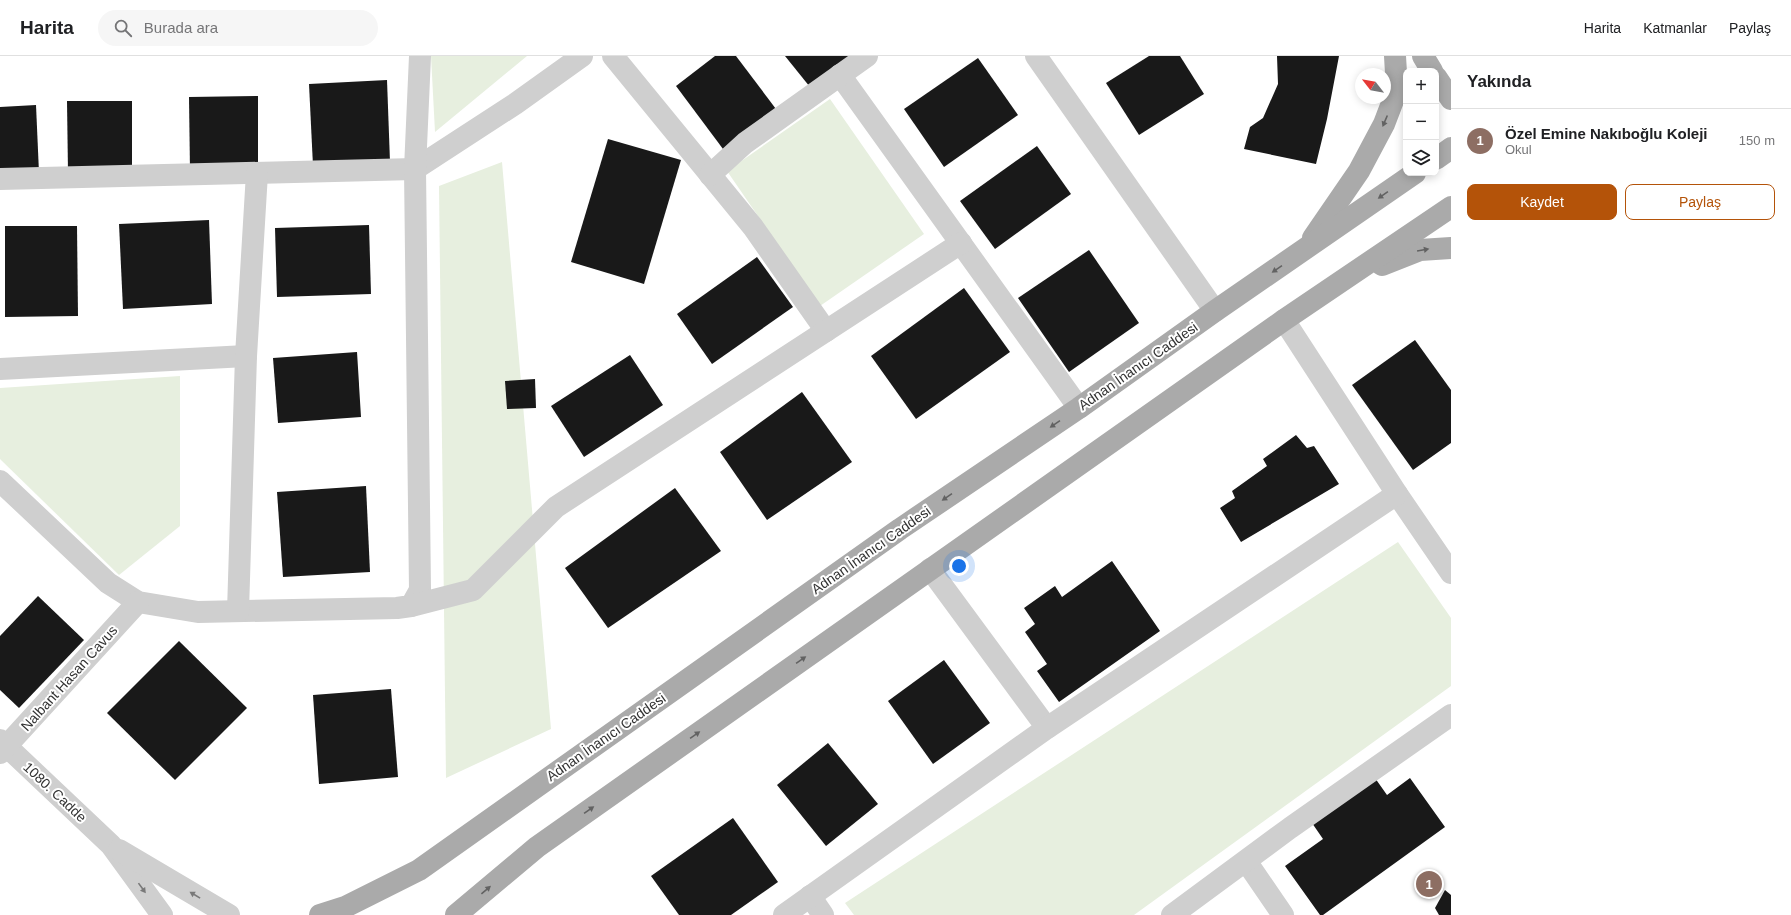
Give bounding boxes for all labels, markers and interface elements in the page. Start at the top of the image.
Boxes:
search box [98,10,378,46]
text: Harita [20,17,74,38]
icon: search [112,17,134,39]
text: Burada ara [144,19,218,36]
text: Harita [1584,20,1621,36]
text: Katmanlar [1643,20,1707,36]
text: Paylaş [1729,20,1771,36]
north arrow [1355,68,1391,104]
map controls [1403,68,1439,176]
button: + [1403,68,1439,104]
text: Yakında [1467,72,1531,91]
button: − [1403,104,1439,140]
one-way arrow [1382,115,1388,126]
text: Özel Emine Nakıboğlu Koleji [1505,125,1708,142]
text: 1 [1476,133,1484,148]
text: 150 m [1739,133,1775,148]
button: layers [1403,140,1439,176]
text: Okul [1505,142,1532,157]
button: Kaydet [1467,184,1617,220]
button: Paylaş [1625,184,1775,220]
one-way arrow [1378,191,1389,199]
one-way arrow [1417,247,1429,253]
one-way arrow [1271,265,1282,273]
street label: Adnan İnanıcı Caddesi [1075,318,1201,413]
one-way arrow [1050,420,1061,428]
one-way arrow [942,493,953,501]
street label: Adnan İnanıcı Caddesi [808,502,934,597]
your location [949,556,969,576]
street label: Nalbant Hasan Cavus [17,622,121,734]
one-way arrow [796,656,806,664]
street label: Adnan İnanıcı Caddesi [543,689,669,784]
one-way arrow [690,731,700,739]
street label: 1080. Cadde [20,759,90,825]
one-way arrow [584,806,594,814]
pin: 1 [1416,869,1442,899]
one-way arrow [138,882,146,893]
one-way arrow [481,885,492,894]
one-way arrow [190,891,200,899]

